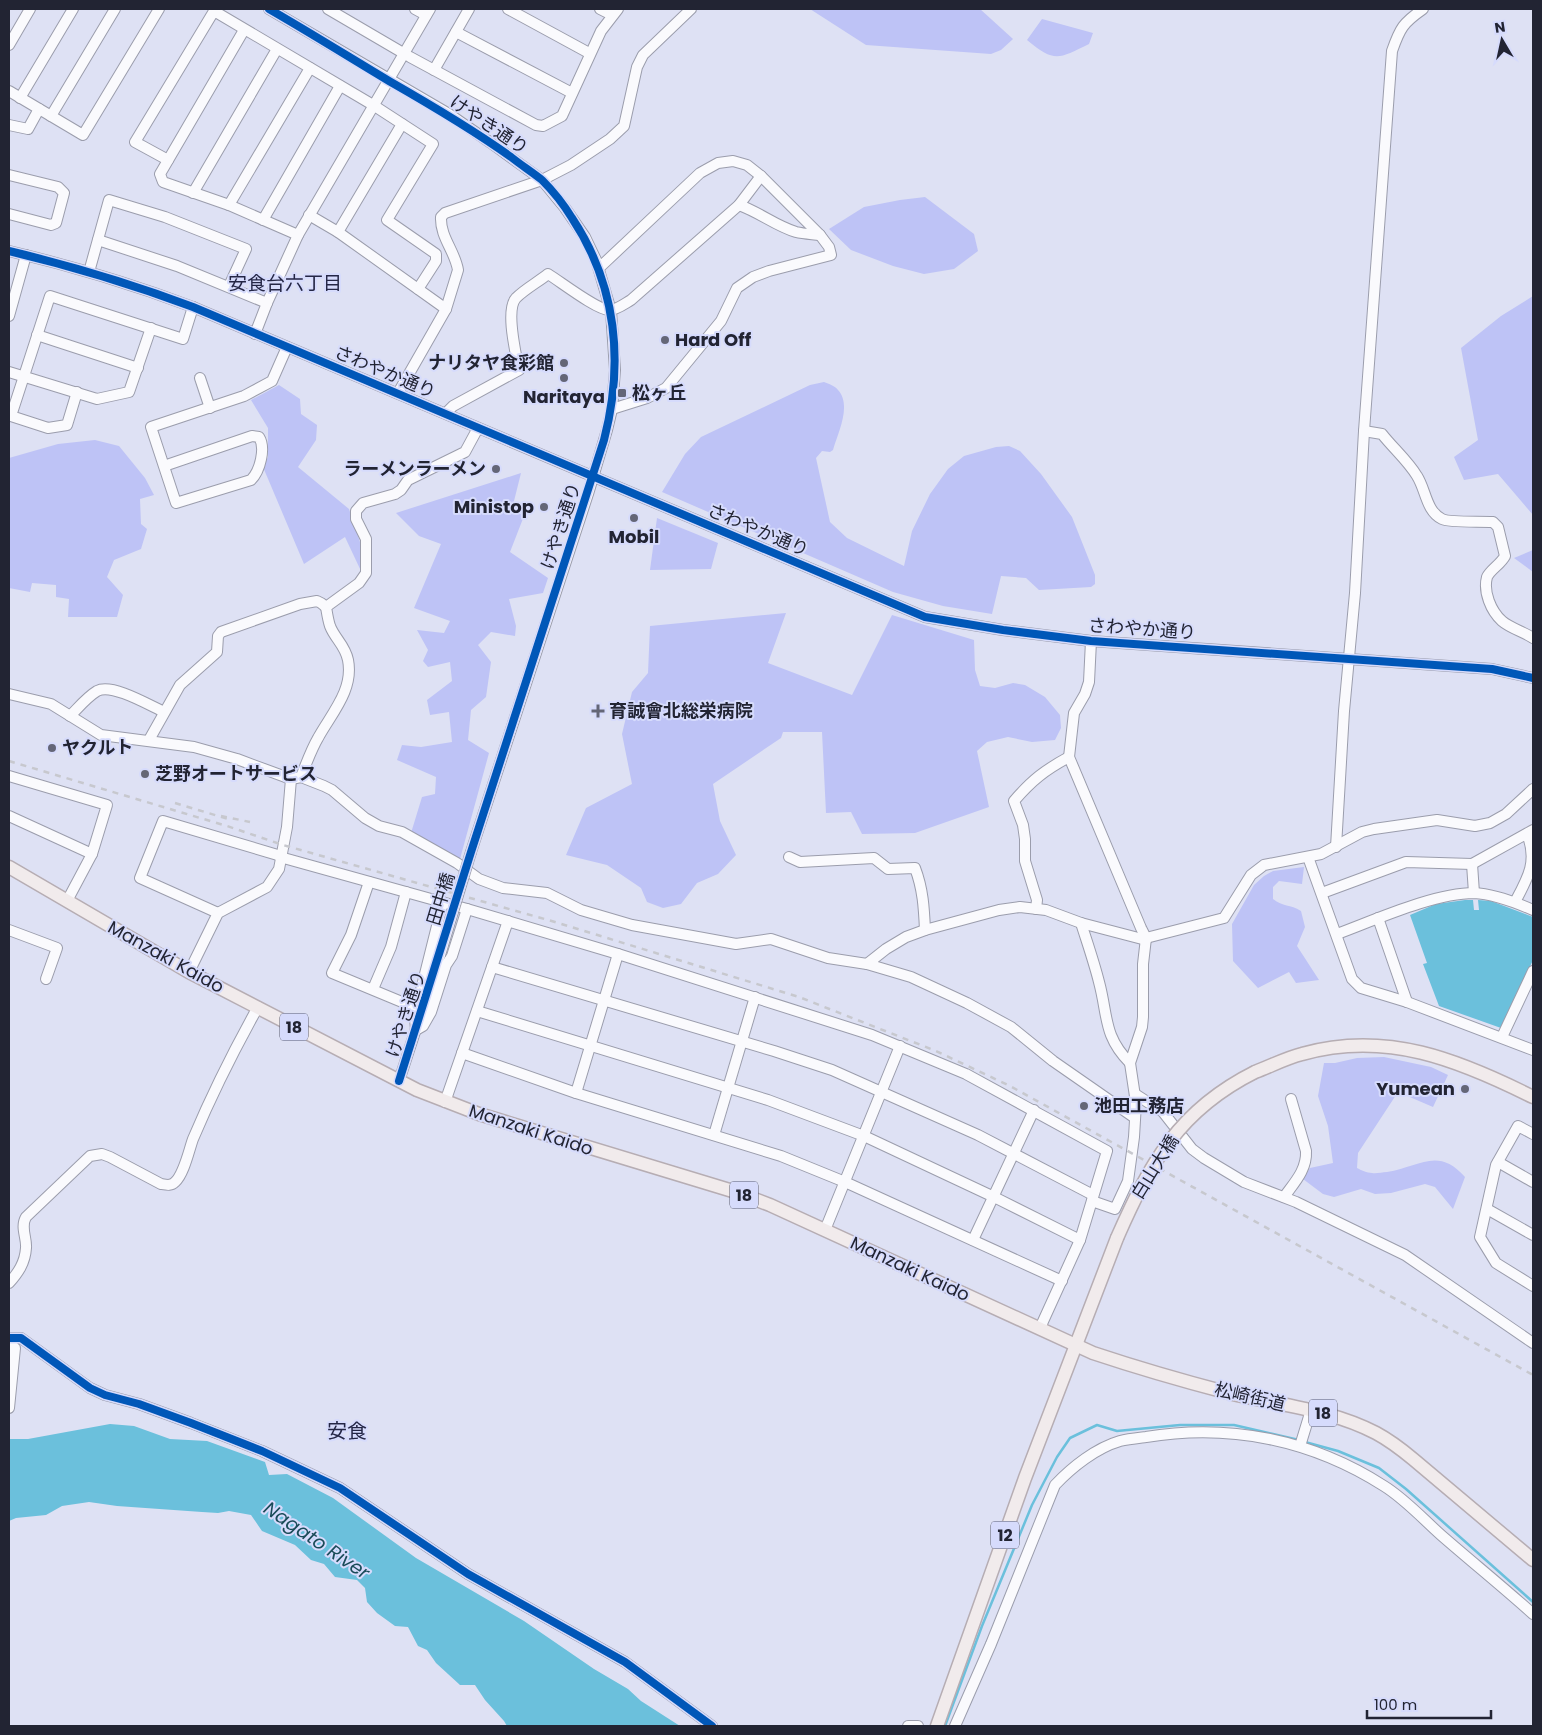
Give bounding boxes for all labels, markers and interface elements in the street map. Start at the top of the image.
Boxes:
north arrow [1477,15,1527,65]
text: N [1493,16,1507,38]
street label: けやき通り [445,89,534,160]
district label: 安食台六丁目 [228,270,342,297]
place label: Hard Off [675,327,752,352]
marker: Hard Off [659,334,671,346]
street label: さわやか通り [331,339,440,404]
place label: ナリタヤ食彩館 [428,350,554,375]
marker: ナリタヤ食彩館 [558,357,570,369]
marker: Naritaya [558,372,570,384]
place label: 松ヶ丘 [632,380,686,405]
place label: Naritaya [523,384,605,409]
marker: 松ヶ丘 [616,387,628,399]
place label: ラーメンラーメン [343,456,486,481]
marker: ラーメンラーメン [490,463,502,475]
street label: けやき通り [535,479,586,573]
place label: Ministop [454,494,534,519]
street label: さわやか通り [704,497,813,562]
marker: Ministop [538,501,550,513]
marker: Mobil [628,512,640,524]
place label: Mobil [609,524,659,549]
street label: さわやか通り [1087,612,1197,645]
place label: 育誠會北総栄病院 [609,698,753,723]
marker: 育誠會北総栄病院 [591,704,605,718]
place label: ヤクルト [62,735,133,760]
marker: ヤクルト [46,742,58,754]
place label: 芝野オートサービス [155,761,317,786]
marker: 芝野オートサービス [139,768,151,780]
street label: 田中橋 [421,869,460,928]
street label: Manzaki Kaido [104,914,229,999]
street label: けやき通り [380,967,431,1061]
road number: 18 [280,1014,308,1040]
place label: Yumean [1376,1076,1455,1101]
marker: Yumean [1459,1083,1471,1095]
place label: 池田工務店 [1094,1093,1184,1118]
street label: Manzaki Kaido [466,1098,596,1161]
marker: 池田工務店 [1078,1100,1090,1112]
street label: 白山大橋 [1125,1130,1184,1204]
road number: 18 [730,1182,758,1208]
street label: Manzaki Kaido [846,1230,974,1307]
street label: 松崎街道 [1212,1376,1288,1417]
road number: 18 [1309,1400,1337,1426]
district label: 安食 [327,1417,367,1445]
water label: Nagato River [258,1495,376,1586]
road number: 12 [991,1522,1019,1548]
scale bar [1367,1688,1491,1720]
text: 100 m [1374,1694,1417,1715]

